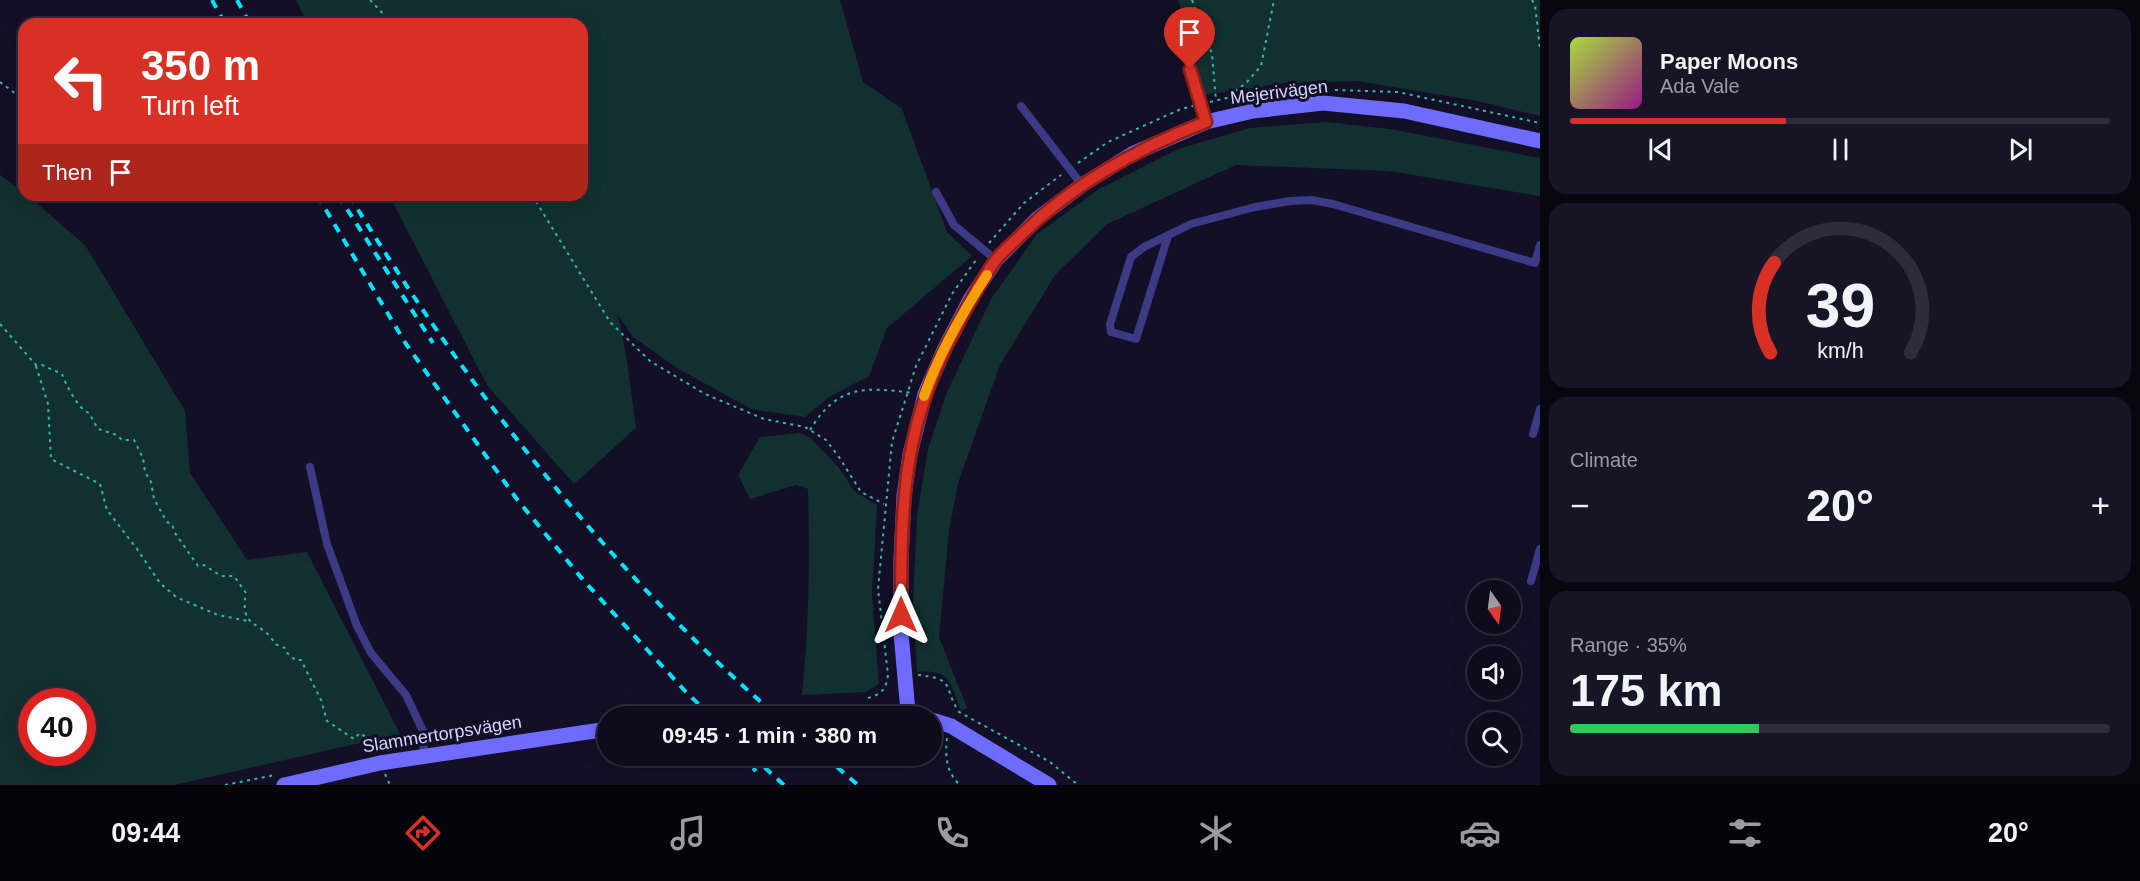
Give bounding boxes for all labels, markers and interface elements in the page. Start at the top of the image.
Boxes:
pin [1164,7,1215,69]
icon: arrive [1173,16,1206,49]
icon: left [42,42,120,120]
text: 350 m [141,42,260,89]
text: Paper Moons [1660,49,1798,74]
text: Ada Vale [1660,75,1740,97]
street label: Mejerivägen [1229,76,1329,108]
text: Turn left [141,91,239,121]
icon: previous [1644,133,1677,166]
icon: pause [1824,133,1857,166]
icon: next [2004,133,2037,166]
icon: arrive [104,156,137,189]
text: Then [42,160,92,185]
text: 39 [1805,271,1875,340]
text: km/h [1817,339,1863,363]
text: Climate [1570,449,1638,471]
text: 20° [1806,480,1874,531]
text: − [1570,487,1589,524]
text: + [2091,487,2110,524]
north arrow [1467,580,1521,634]
map controls [1467,580,1521,766]
position arrow [869,583,933,647]
text: Range · 35% [1570,634,1687,656]
button: sound [1467,646,1521,700]
text: 175 km [1570,665,1723,716]
speed limit sign: 40 [18,688,96,766]
street label: Slammertorpsvägen [361,712,523,756]
button: search [1467,712,1521,766]
text: 09:45 · 1 min · 380 m [662,723,877,748]
icon: directions [402,812,444,854]
icon: music [667,812,709,854]
icon: phone [931,812,973,854]
icon: climate [1195,812,1237,854]
icon: car [1459,812,1501,854]
icon: filters [1724,812,1766,854]
text: 09:44 [111,818,180,848]
text: 20° [1988,818,2029,848]

